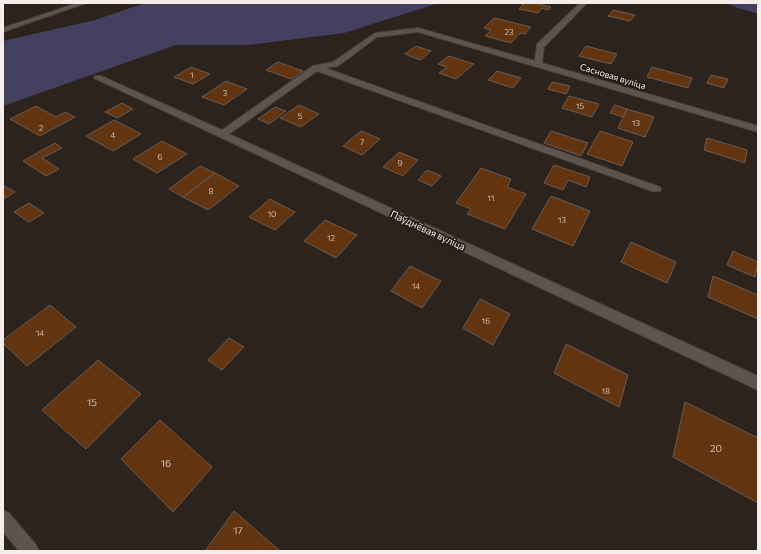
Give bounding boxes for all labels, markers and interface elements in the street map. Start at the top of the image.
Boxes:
house number: 23 [505,27,514,37]
street label: Сасновая вуліца [579,61,648,91]
house number: 1 [190,70,194,80]
house number: 3 [223,88,228,98]
house number: 15 [576,101,584,111]
house number: 5 [298,111,303,121]
house number: 13 [632,118,640,128]
house number: 2 [39,123,44,133]
house number: 4 [111,130,116,140]
house number: 7 [360,137,364,147]
house number: 6 [158,152,163,162]
house number: 9 [398,158,403,168]
house number: 8 [209,186,214,196]
house number: 11 [488,193,494,203]
street label: Паўднёвая вуліца [389,207,467,253]
house number: 10 [268,209,276,219]
house number: 13 [558,215,566,225]
house number: 12 [327,233,335,243]
house number: 14 [412,281,420,291]
house number: 16 [482,316,490,326]
house number: 14 [36,328,44,338]
house number: 18 [602,386,610,396]
house number: 15 [87,396,97,408]
house number: 20 [710,442,722,454]
house number: 16 [161,457,171,469]
house number: 17 [233,524,243,536]

